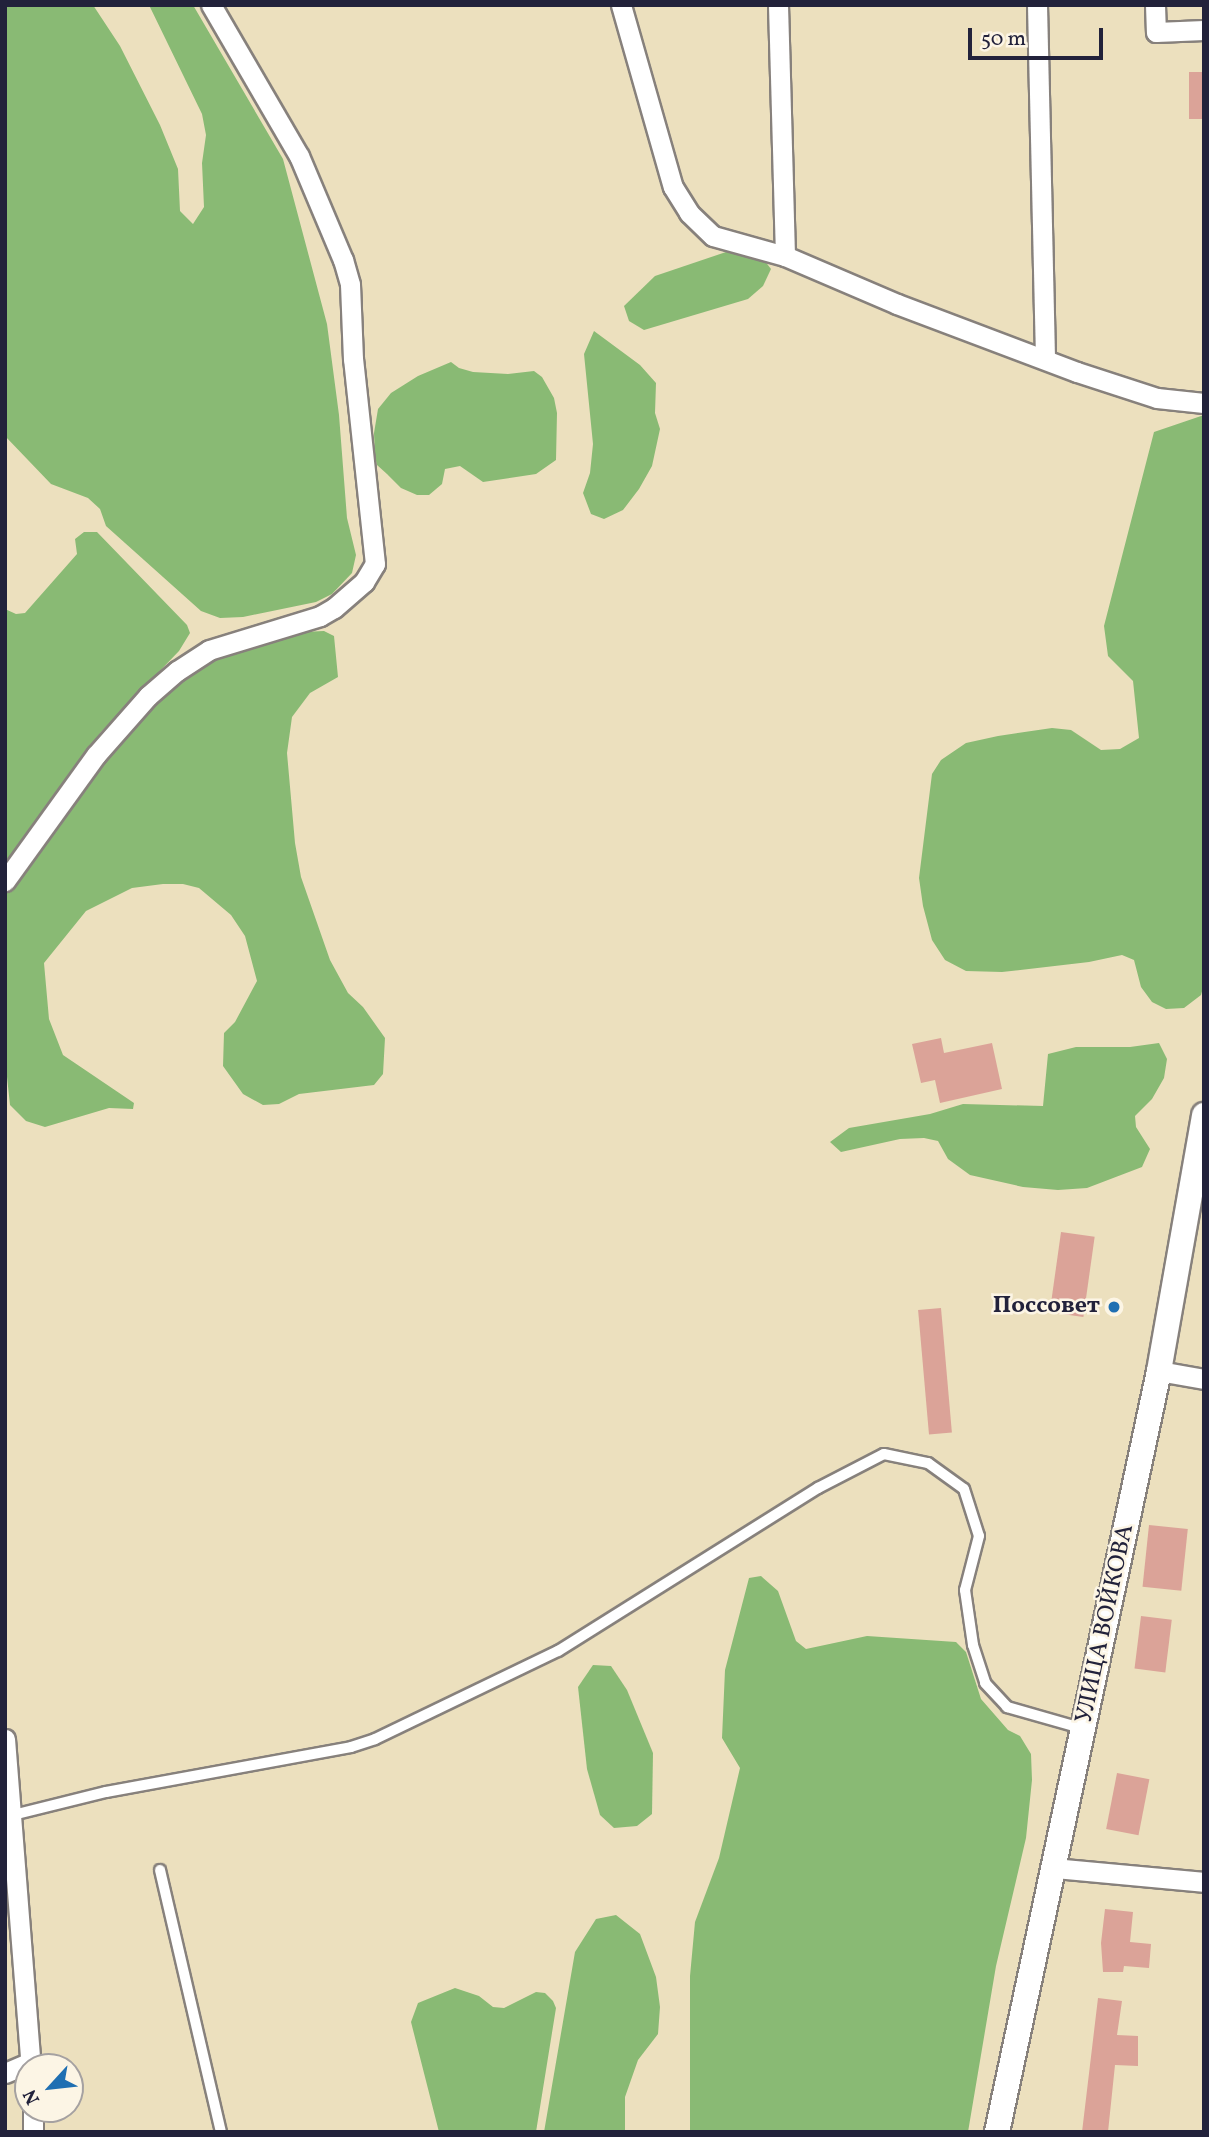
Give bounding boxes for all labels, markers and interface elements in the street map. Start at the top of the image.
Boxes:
scale bar [971,14,1106,58]
text: 50 m [981,25,1026,54]
place label: Поссовет [993,1293,1100,1321]
marker: Поссовет [1106,1299,1122,1315]
street label: УЛИЦА ВОЙКОВА [1071,1522,1141,1726]
north arrow [14,2053,84,2123]
text: N [17,2085,47,2109]

